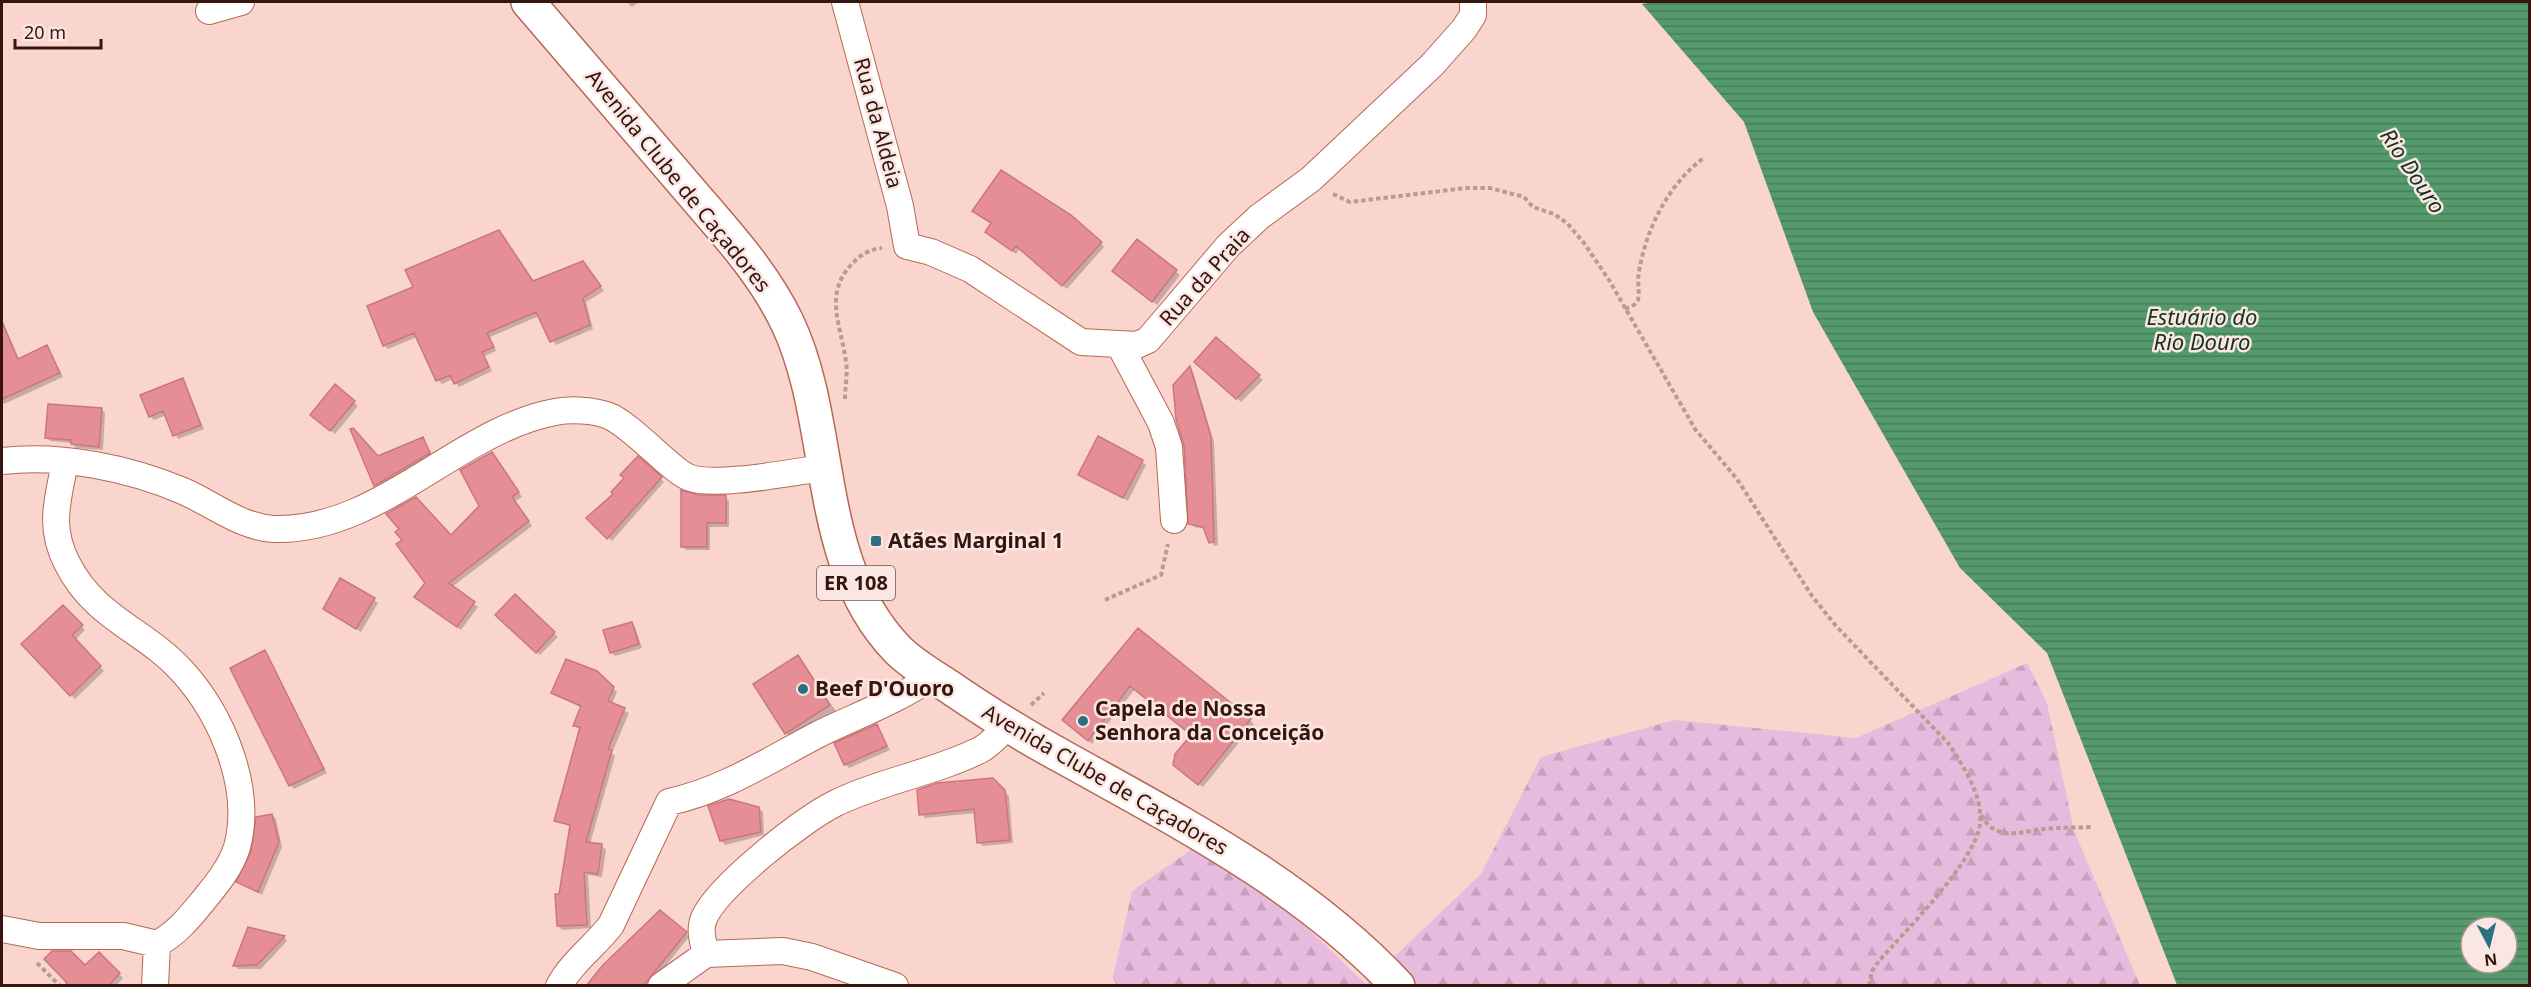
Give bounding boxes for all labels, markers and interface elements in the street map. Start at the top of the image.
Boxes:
scale bar [15,12,100,50]
text: 20 m [24,20,66,44]
street label: Rua da Aldeia [848,54,910,191]
street label: Avenida Clube de Caçadores [580,63,778,298]
water label: Rio Douro [2374,122,2453,219]
street label: Rua da Praia [1153,221,1256,332]
water label: Estuário do Rio Douro [2146,301,2258,356]
place label: Atães Marginal 1 [888,526,1064,554]
marker: Atães Marginal 1 [869,534,883,548]
road number: ER 108 [817,566,895,600]
place label: Beef D'Ouoro [815,674,954,702]
marker: Beef D'Ouoro [796,682,810,696]
place label: Capela de Nossa Senhora da Conceição [1095,694,1324,746]
street label: Avenida Clube de Caçadores [978,697,1233,861]
marker: Capela de Nossa Senhora da Conceição [1076,714,1090,728]
north arrow [2459,915,2519,975]
text: N [2483,948,2499,972]

